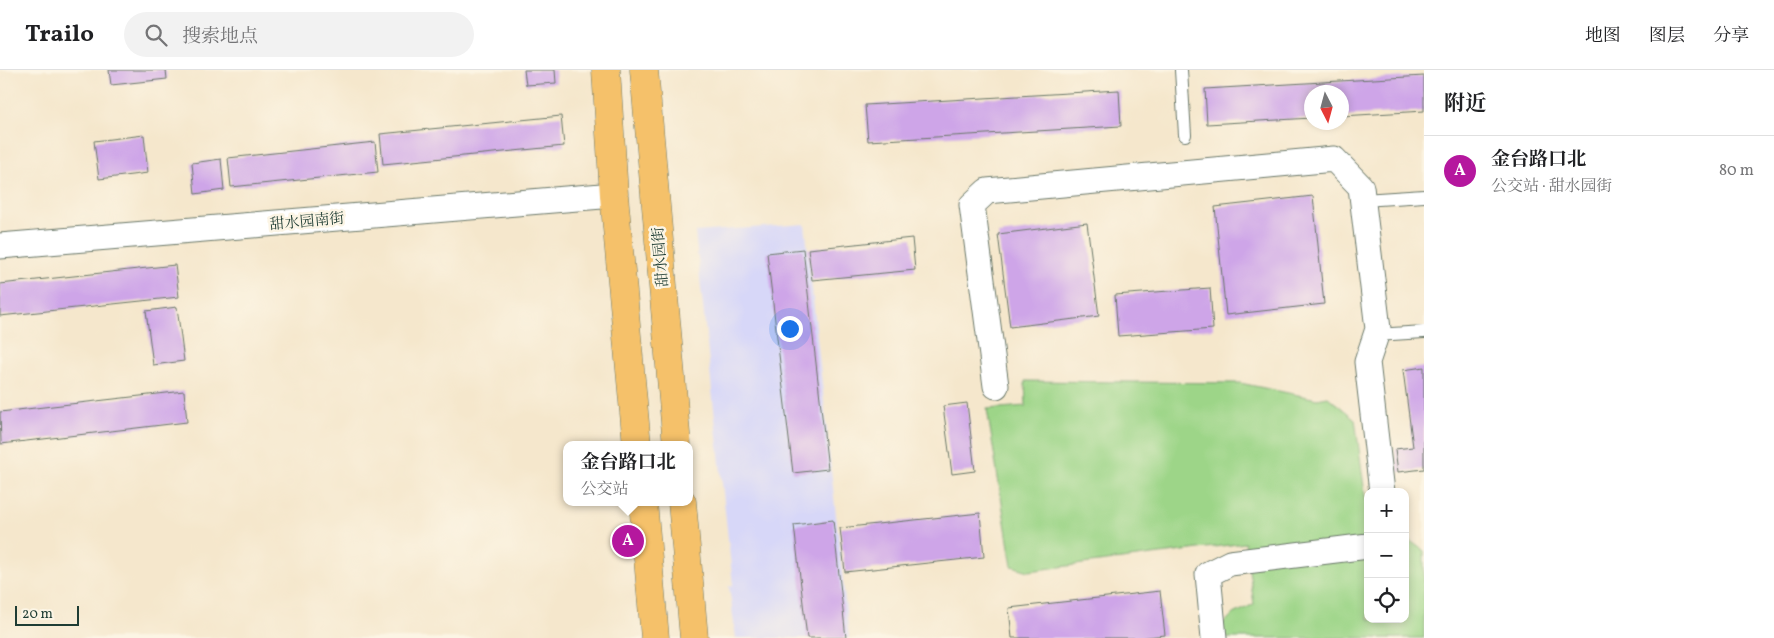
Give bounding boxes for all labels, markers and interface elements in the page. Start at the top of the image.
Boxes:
search box [124,12,474,57]
text: Trailo [25,18,94,52]
icon: search [142,21,170,49]
text: 搜索地点 [182,24,258,50]
text: 地图 [1585,24,1621,49]
text: 图层 [1649,24,1685,49]
text: 分享 [1713,24,1749,49]
north arrow [1304,85,1349,130]
text: 附近 [1444,90,1486,119]
text: 金台路口北 [1491,147,1586,173]
text: A [1454,160,1466,182]
text: 80 m [1719,160,1754,182]
text: 公交站 · 甜水园街 [1491,176,1613,198]
street label: 甜水园南街 [269,209,345,236]
street label: 甜水园街 [648,226,675,288]
your location [777,316,803,342]
popup [563,441,693,506]
text: 金台路口北 [580,450,676,476]
text: 公交站 [580,479,629,501]
map controls [1364,488,1409,623]
button: + [1364,488,1409,533]
pin: A [612,522,644,560]
button: − [1364,533,1409,578]
button: locate [1364,578,1409,623]
scale bar [15,603,79,626]
text: 20 m [22,605,53,624]

